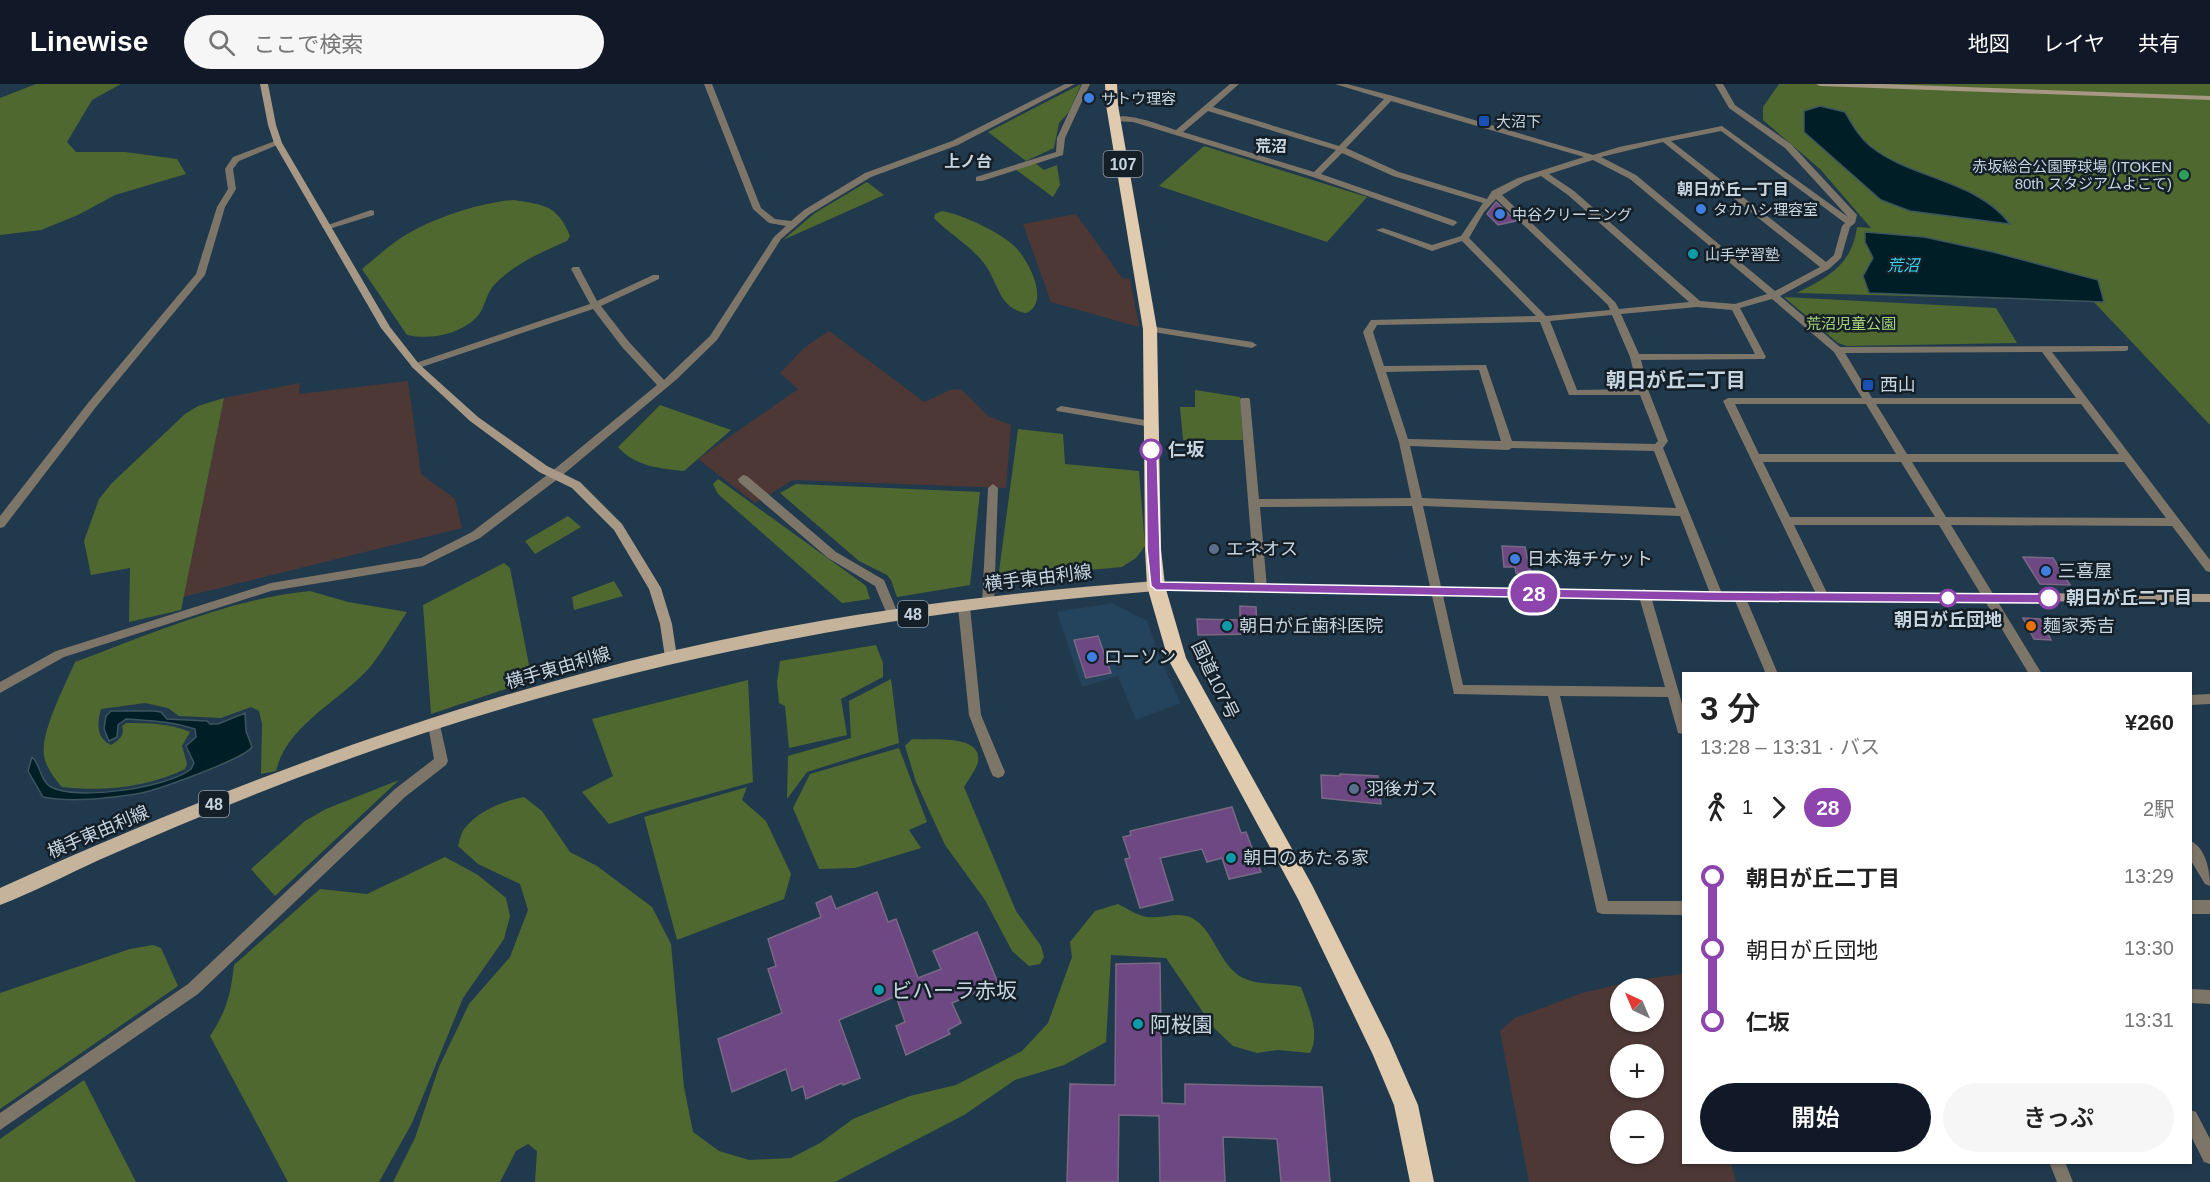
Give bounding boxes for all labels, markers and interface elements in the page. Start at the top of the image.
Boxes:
search box [184,15,604,69]
text: Linewise [30,26,148,57]
icon: search [205,26,238,59]
text: ここで検索 [253,32,363,57]
text: 地図 [1968,32,2010,55]
text: レイヤ [2043,32,2105,55]
text: 共有 [2138,32,2180,55]
place label: サトウ理容 [1101,90,1176,107]
marker: サトウ理容 [1082,91,1096,105]
place label: 大沼下 [1496,113,1541,130]
marker: 大沼下 [1477,114,1491,128]
district label: 荒沼 [1255,138,1287,155]
road number: 107 [1104,151,1142,177]
district label: 上ノ台 [944,153,992,170]
place label: 赤坂総合公園野球場 (ITOKEN 80th スタジアムよこて) [1972,158,2172,192]
marker: 赤坂総合公園野球場 (ITOKEN 80th スタジアムよこて) [2177,168,2191,182]
district label: 朝日が丘一丁目 [1677,181,1789,198]
place label: タカハシ理容室 [1713,201,1818,218]
marker: タカハシ理容室 [1694,202,1708,216]
place label: 中谷クリーニング [1512,206,1632,223]
marker: 中谷クリーニング [1493,207,1507,221]
place label: 山手学習塾 [1705,246,1780,263]
marker: 山手学習塾 [1686,247,1700,261]
water label: 荒沼 [1887,257,1921,274]
park label: 荒沼児童公園 [1806,315,1896,332]
district label: 朝日が丘二丁目 [1606,369,1746,391]
place label: 西山 [1880,375,1916,395]
marker: 西山 [1861,378,1875,392]
marker: 仁坂 [1140,439,1162,461]
place label: 仁坂 [1168,440,1205,460]
place label: エネオス [1226,539,1298,559]
marker: エネオス [1207,542,1221,556]
place label: 日本海チケット [1527,549,1653,569]
marker: 日本海チケット [1508,552,1522,566]
street label: 横手東由利線 [983,561,1093,595]
place label: 三喜屋 [2058,561,2112,581]
marker: 三喜屋 [2039,564,2053,578]
line badge: 28 [1507,574,1561,612]
text: 28 [1522,582,1546,605]
marker: 朝日が丘二丁目 [2038,587,2060,609]
place label: 朝日が丘二丁目 [2066,588,2192,608]
marker: 朝日が丘団地 [1939,589,1957,607]
road number: 48 [898,601,928,627]
place label: 朝日が丘団地 [1894,610,2002,630]
place label: 朝日が丘歯科医院 [1239,616,1383,636]
place label: 麺家秀吉 [2043,616,2115,636]
marker: 朝日が丘歯科医院 [1220,619,1234,633]
marker: 麺家秀吉 [2024,619,2038,633]
street label: 国道107号 [1188,638,1242,722]
street label: 横手東由利線 [503,644,613,692]
place label: ローソン [1104,647,1176,667]
marker: ローソン [1085,650,1099,664]
text: 3 分 [1700,690,1761,727]
text: ¥260 [2125,710,2174,735]
text: 13:28 – 13:31 · バス [1700,736,1880,758]
place label: 羽後ガス [1366,779,1438,799]
marker: 羽後ガス [1347,782,1361,796]
road number: 48 [199,791,229,817]
icon: walk [1700,791,1733,824]
icon: forward [1762,791,1795,824]
text: 1 [1742,796,1753,818]
text: 28 [1816,796,1839,819]
text: 2駅 [2143,798,2174,820]
street label: 横手東由利線 [44,802,152,862]
place label: 朝日のあたる家 [1243,848,1369,868]
marker: 朝日のあたる家 [1224,851,1238,865]
text: 13:29 [2124,865,2174,887]
text: 朝日が丘二丁目 [1746,866,1900,891]
text: 13:30 [2124,937,2174,959]
text: 朝日が丘団地 [1746,938,1878,963]
north arrow [1610,978,1664,1032]
map controls [1610,978,1664,1164]
place label: ビハーラ赤坂 [891,979,1017,1002]
marker: ビハーラ赤坂 [872,983,886,997]
text: 13:31 [2124,1009,2174,1031]
text: 仁坂 [1746,1010,1790,1035]
place label: 阿桜園 [1150,1013,1213,1036]
marker: 阿桜園 [1131,1017,1145,1031]
button: + [1610,1044,1664,1098]
button: 開始 [1700,1083,1931,1152]
button: きっぷ [1943,1083,2174,1152]
button: − [1610,1110,1664,1164]

